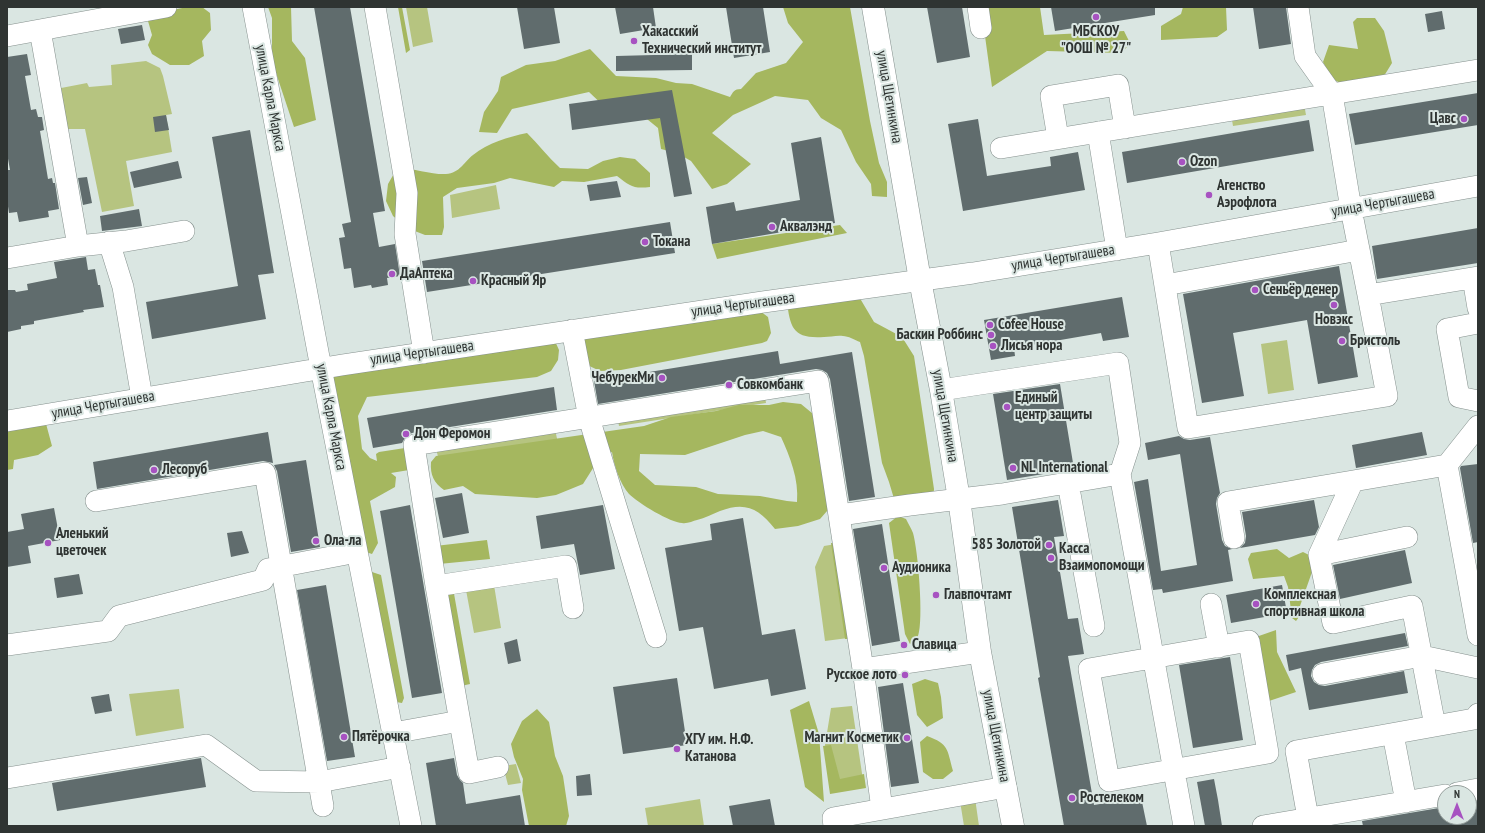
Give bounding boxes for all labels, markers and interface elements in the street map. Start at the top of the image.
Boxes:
marker: МБСКОУ "ООШ № 27" [1091,12,1101,22]
place label: Хакасский Технический институт [642,23,762,58]
place label: МБСКОУ "ООШ № 27" [1061,23,1131,58]
marker: Хакасский Технический институт [629,36,639,46]
street label: улица Карла Маркса [251,43,289,153]
street label: улица Щетинкина [872,49,906,145]
place label: Цавс [1430,110,1456,128]
marker: Цавс [1459,114,1469,124]
place label: Ozon [1190,153,1217,171]
marker: Ozon [1177,157,1187,167]
place label: Агенство Аэрофлота [1217,177,1277,212]
street label: улица Чертыгашева [1330,185,1436,221]
marker: Агенство Аэрофлота [1204,190,1214,200]
place label: Аквалэнд [780,218,832,236]
marker: Аквалэнд [767,222,777,232]
place label: Токана [653,233,690,251]
marker: Токана [640,237,650,247]
street label: улица Чертыгашева [1010,241,1116,275]
place label: ДаАптека [400,265,453,283]
marker: ДаАптека [387,269,397,279]
place label: Красный Яр [481,272,546,290]
marker: Красный Яр [468,276,478,286]
place label: Сеньёр денер [1263,281,1338,299]
marker: Сеньёр денер [1250,285,1260,295]
street label: улица Чертыгашева [690,289,796,321]
marker: Новэкс [1329,300,1339,310]
place label: Новэкс [1315,311,1353,329]
place label: Cofee House [998,316,1064,334]
marker: Cofee House [985,320,995,330]
place label: Баскин Роббинс [896,326,983,344]
marker: Баскин Роббинс [986,330,996,340]
place label: Бристоль [1350,332,1400,350]
marker: Бристоль [1337,336,1347,346]
street label: улица Чертыгашева [369,337,475,369]
place label: Лисья нора [1001,337,1062,355]
marker: Лисья нора [988,341,998,351]
street label: улица Карла Маркса [312,362,350,472]
street label: улица Щетинкина [928,368,962,464]
place label: ЧебурекМи [592,369,654,387]
marker: ЧебурекМи [657,373,667,383]
place label: Совкомбанк [737,376,803,394]
marker: Совкомбанк [724,380,734,390]
street label: улица Чертыгашева [50,387,156,423]
place label: Единый центр защиты [1015,389,1092,424]
marker: Единый центр защиты [1002,402,1012,412]
place label: Дон Феромон [414,425,490,443]
marker: Дон Феромон [401,429,411,439]
place label: NL International [1021,459,1108,477]
place label: Лесоруб [162,461,207,479]
marker: NL International [1008,463,1018,473]
marker: Лесоруб [149,465,159,475]
place label: Аленький цветочек [56,525,108,560]
place label: Ола-ла [324,532,361,550]
marker: Ола-ла [311,536,321,546]
place label: 585 Золотой [972,536,1041,554]
marker: Аленький цветочек [43,538,53,548]
marker: 585 Золотой [1044,540,1054,550]
place label: Касса Взаимопомощи [1059,540,1144,575]
marker: Касса Взаимопомощи [1046,553,1056,563]
place label: Аудионика [892,559,951,577]
marker: Аудионика [879,563,889,573]
place label: Главпочтамт [944,586,1012,604]
place label: Комплексная спортивная школа [1264,586,1364,621]
marker: Главпочтамт [931,590,941,600]
marker: Комплексная спортивная школа [1251,599,1261,609]
place label: Славица [912,636,957,654]
marker: Славица [899,640,909,650]
place label: Русское лото [827,666,897,684]
marker: Русское лото [900,670,910,680]
street label: улица Щетинкина [978,688,1014,784]
place label: Пятёрочка [352,728,410,746]
place label: Магнит Косметик [804,729,899,747]
place label: ХГУ им. Н.Ф. Катанова [685,731,753,766]
marker: Пятёрочка [339,732,349,742]
marker: Магнит Косметик [902,733,912,743]
marker: ХГУ им. Н.Ф. Катанова [672,744,682,754]
north arrow [1437,785,1477,825]
text: N [1454,787,1460,801]
place label: Ростелеком [1080,789,1144,807]
marker: Ростелеком [1067,793,1077,803]

